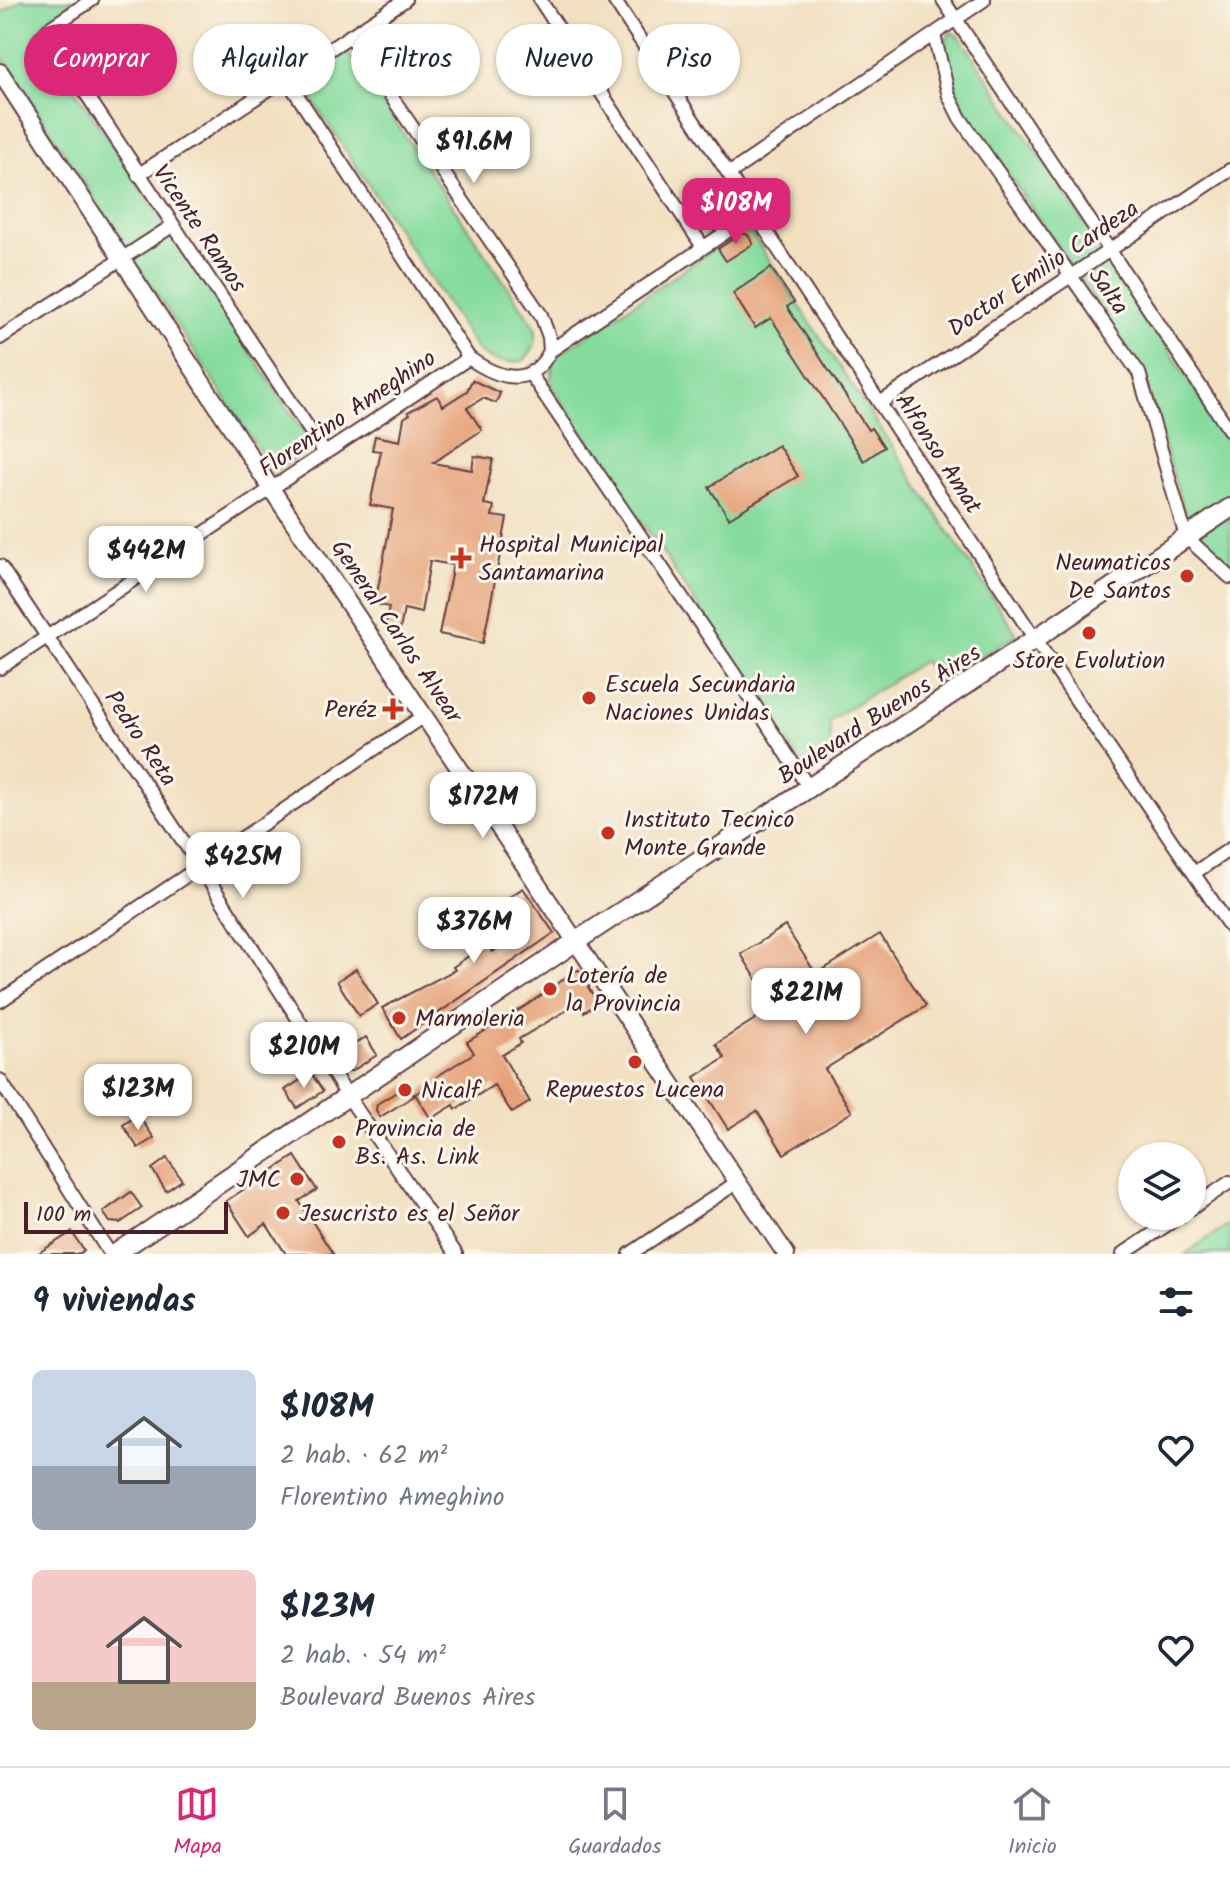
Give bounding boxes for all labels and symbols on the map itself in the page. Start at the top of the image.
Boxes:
pin: $91.6M [409,117,539,185]
street label: Vicente Ramos [141,157,256,301]
pin: $108M [680,178,792,246]
street label: Doctor Emilio Cardeza [940,190,1148,348]
street label: Salta [1077,260,1138,324]
street label: Florentino Ameghino [251,340,445,488]
street label: Alfonso Amat [884,385,992,523]
pin: $442M [90,526,202,594]
place label: Hospital Municipal Santamarina [479,526,664,593]
street label: General Carlos Alvear [320,532,473,733]
place label: Neumaticos De Santos [1055,544,1171,611]
marker: Hospital Municipal Santamarina [450,547,472,569]
marker: Neumaticos De Santos [1178,567,1196,585]
marker: Store Evolution [1080,624,1098,642]
street label: Boulevard Buenos Aires [770,635,989,796]
place label: Store Evolution [1013,642,1165,681]
place label: Escuela Secundaria Naciones Unidas [605,666,796,733]
street label: Pedro Reta [93,682,187,795]
marker: Escuela Secundaria Naciones Unidas [580,689,598,707]
place label: Peréz [324,691,377,730]
marker: Peréz [384,700,402,718]
pin: $172M [427,772,539,840]
place label: Instituto Tecnico Monte Grande [624,801,795,868]
marker: Instituto Tecnico Monte Grande [599,824,617,842]
pin: $425M [187,832,299,900]
pin: $376M [418,897,530,965]
place label: Lotería de la Provincia [566,957,681,1024]
pin: $221M [750,968,862,1036]
marker: Lotería de la Provincia [541,980,559,998]
place label: Marmoleria [415,1000,525,1039]
marker: Marmoleria [390,1009,408,1027]
pin: $210M [248,1022,360,1090]
marker: Repuestos Lucena [626,1053,644,1071]
pin: $123M [82,1064,194,1132]
place label: Repuestos Lucena [545,1071,725,1110]
place label: Nicalf [421,1072,483,1111]
marker: Nicalf [396,1081,414,1099]
place label: Provincia de Bs. As. Link [355,1110,480,1177]
marker: Provincia de Bs. As. Link [330,1133,348,1151]
place label: JMC [236,1161,281,1200]
marker: JMC [288,1170,306,1188]
place label: Jesucristo es el Señor [299,1195,521,1234]
scale bar [24,1198,228,1234]
marker: Jesucristo es el Señor [274,1204,292,1222]

